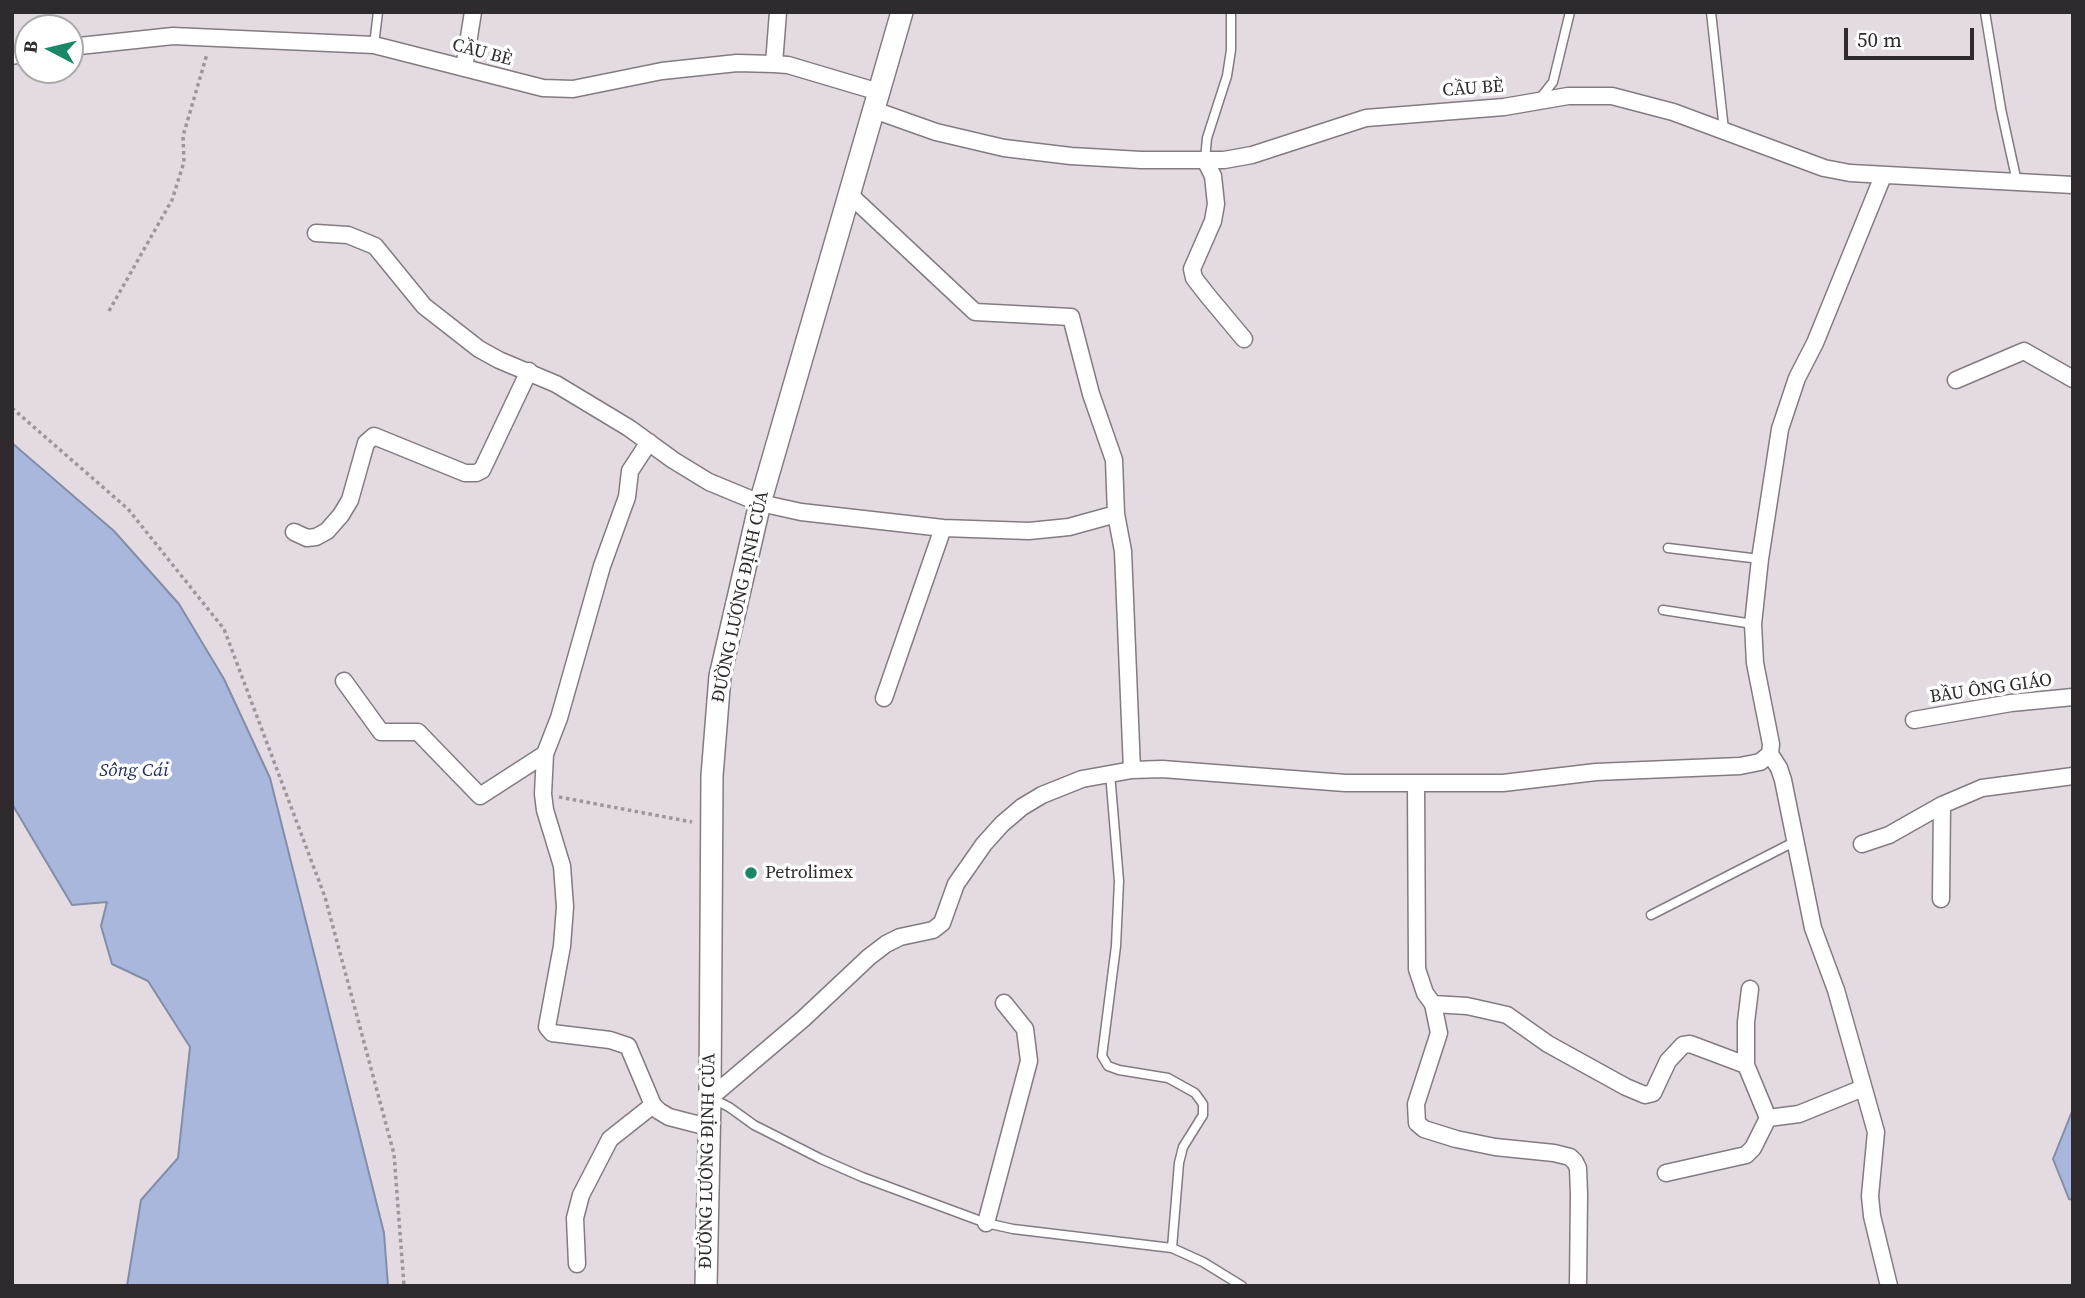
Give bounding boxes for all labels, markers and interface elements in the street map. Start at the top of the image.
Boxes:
north arrow [14,14,84,84]
scale bar [1847,14,1976,58]
text: 50 m [1857,25,1902,54]
street label: CẦU BÈ [450,35,514,71]
text: B [16,39,44,54]
street label: CẦU BÈ [1442,76,1504,102]
street label: ĐƯỜNG LƯƠNG ĐỊNH CỦA [708,489,774,705]
street label: BẦU ÔNG GIÁO [1928,670,2054,708]
water label: Sông Cái [99,760,169,782]
place label: Petrolimex [765,862,853,884]
marker: Petrolimex [743,865,759,881]
street label: ĐƯỜNG LƯƠNG ĐỊNH CỦA [695,1053,721,1269]

